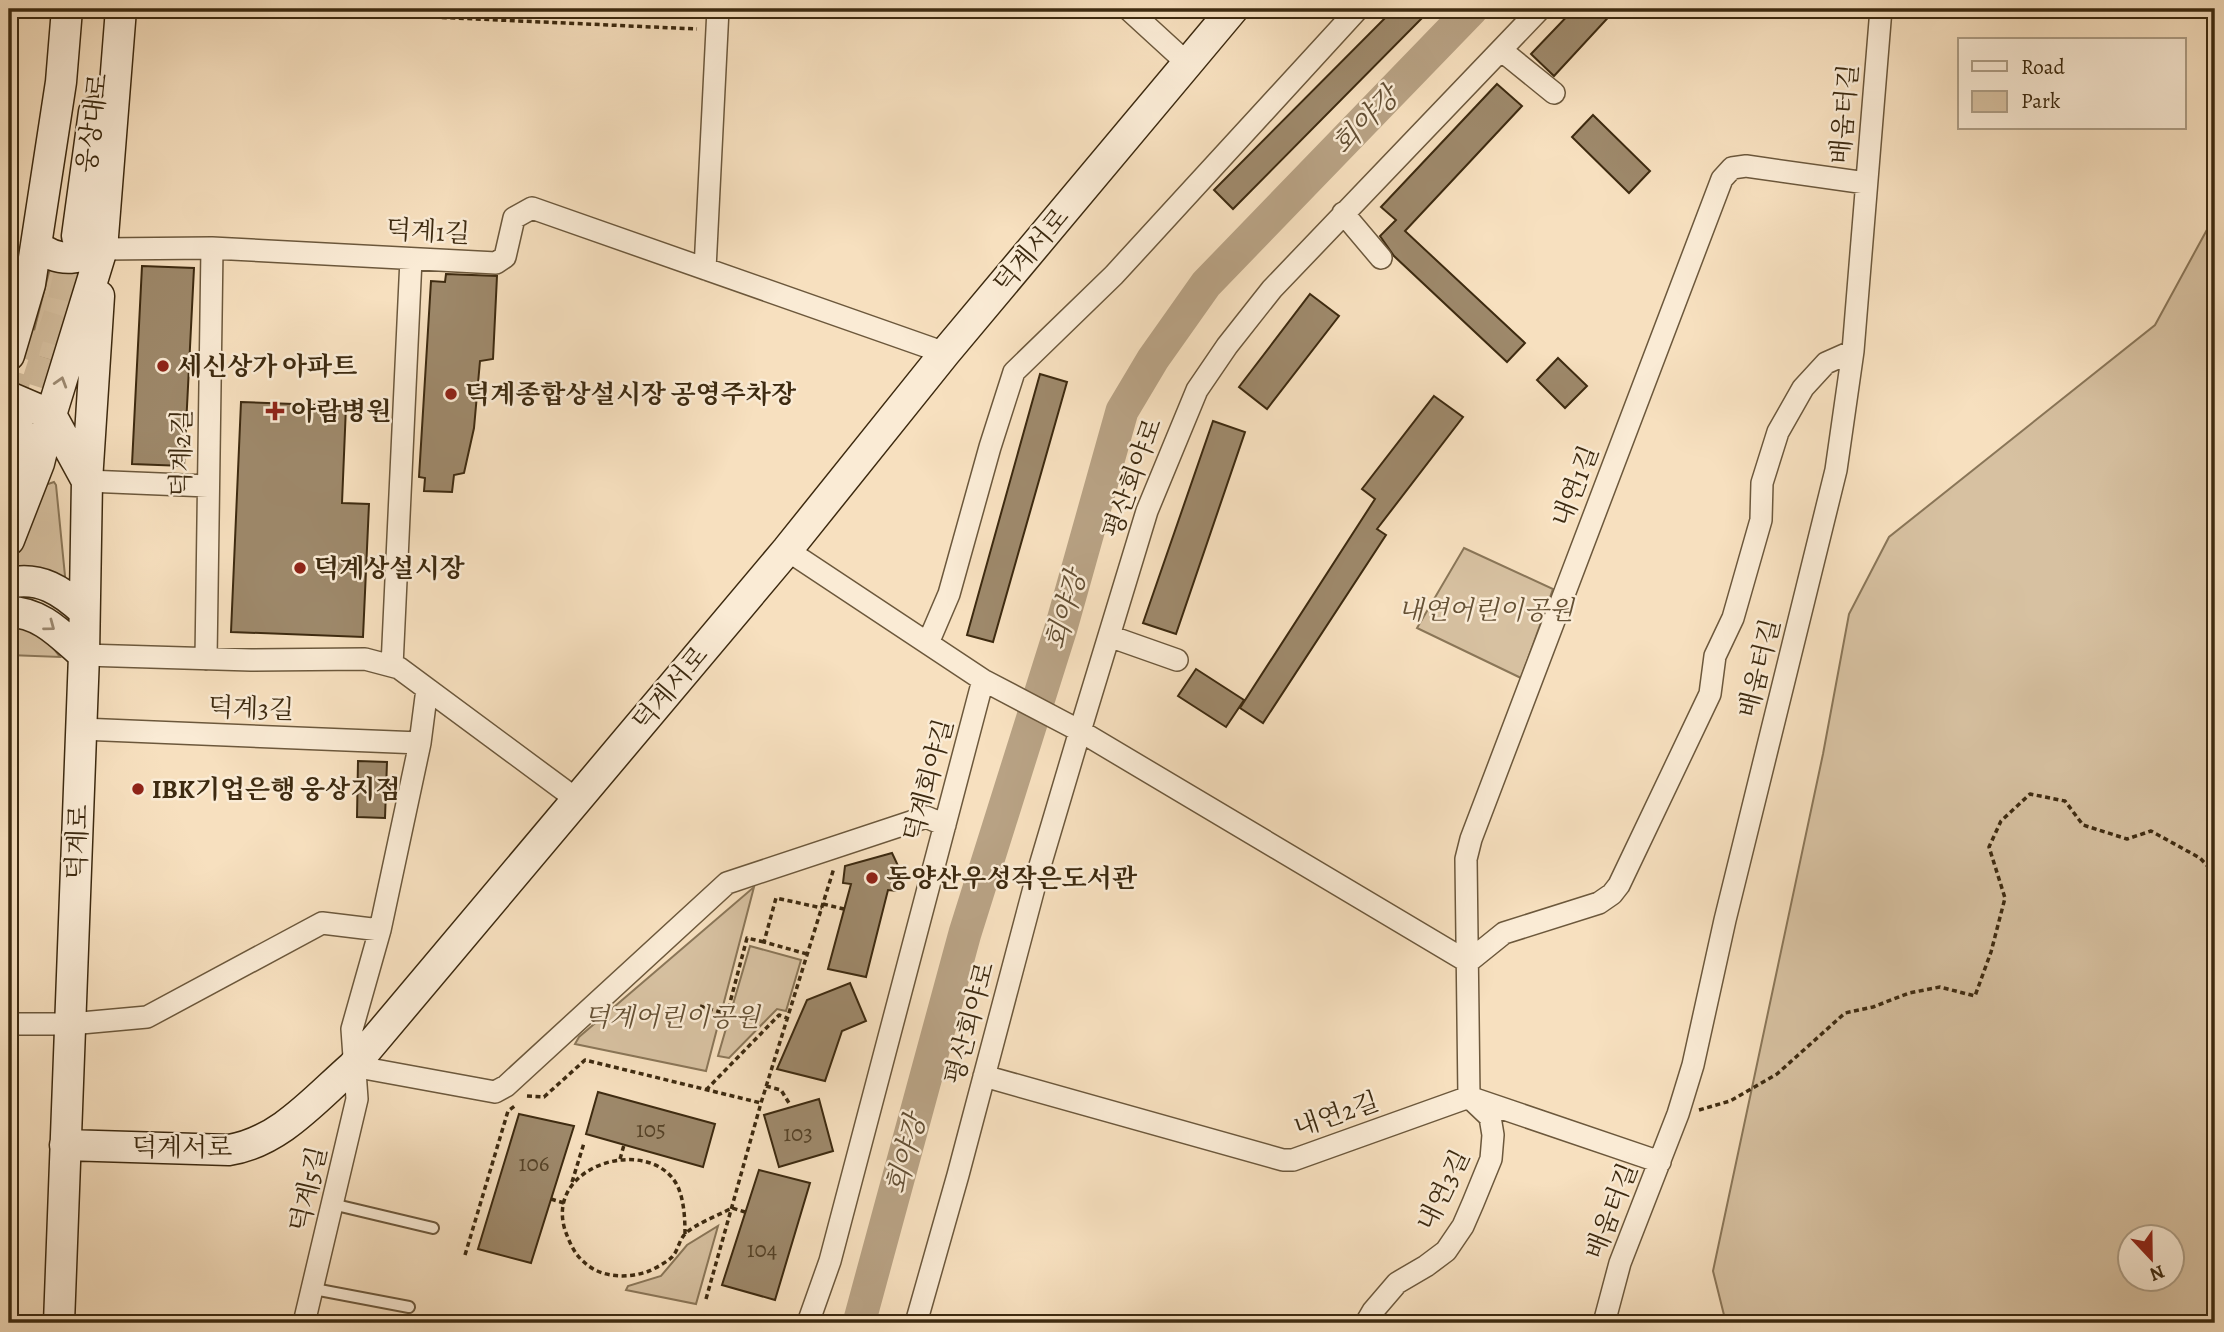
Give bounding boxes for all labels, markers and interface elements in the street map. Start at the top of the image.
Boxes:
legend [1958,38,2186,130]
text: Road [2021,53,2065,81]
street label: 배움터길 [1823,62,1866,166]
street label: 웅상대로 [69,71,116,175]
water label: 회야강 [1324,75,1410,163]
text: Park [2021,87,2061,115]
street label: 덕계서로 [986,201,1077,300]
street label: 덕계1길 [385,212,471,251]
place label: 세신상가 아파트 [177,349,357,384]
marker: 세신상가 아파트 [155,358,171,374]
one-way arrow [52,377,67,389]
place label: 덕계종합상설시장 공영주차장 [465,377,797,412]
marker: 덕계종합상설시장 공영주차장 [443,386,459,402]
place label: 아람병원 [291,394,391,429]
marker: 아람병원 [265,401,285,421]
street label: 덕계2길 [163,409,200,497]
street label: 평산회야로 [1095,413,1170,543]
street label: 내연1길 [1544,441,1607,532]
place label: 덕계상설시장 [314,551,466,586]
marker: 덕계상설시장 [292,560,308,576]
water label: 회야강 [1037,562,1096,655]
park label: 내연어린이공원 [1398,593,1576,628]
street label: 배움터길 [1730,615,1789,721]
one-way arrow [42,618,54,630]
street label: 덕계서로 [625,639,716,738]
street label: 덕계3길 [207,690,295,727]
street label: 덕계회야길 [895,715,962,845]
place label: IBK기업은행 웅상지점 [152,772,400,807]
marker: IBK기업은행 웅상지점 [130,781,146,797]
street label: 덕계로 [59,804,96,880]
place label: 동양산우성작은도서관 [886,861,1138,896]
marker: 동양산우성작은도서관 [864,870,880,886]
street label: 평산회야로 [936,958,1003,1088]
park label: 덕계어린이공원 [584,1000,762,1035]
street label: 내연2길 [1289,1084,1383,1145]
water label: 회야강 [877,1106,936,1198]
house number: 105 [636,1114,666,1145]
house number: 103 [783,1118,813,1149]
street label: 덕계서로 [132,1130,232,1165]
street label: 덕계5길 [282,1143,335,1235]
street label: 내연3길 [1409,1144,1478,1237]
house number: 106 [519,1148,549,1179]
street label: 배움터길 [1577,1158,1646,1264]
north arrow [2116,1224,2186,1294]
house number: 104 [747,1234,777,1265]
text: N [2146,1258,2168,1288]

